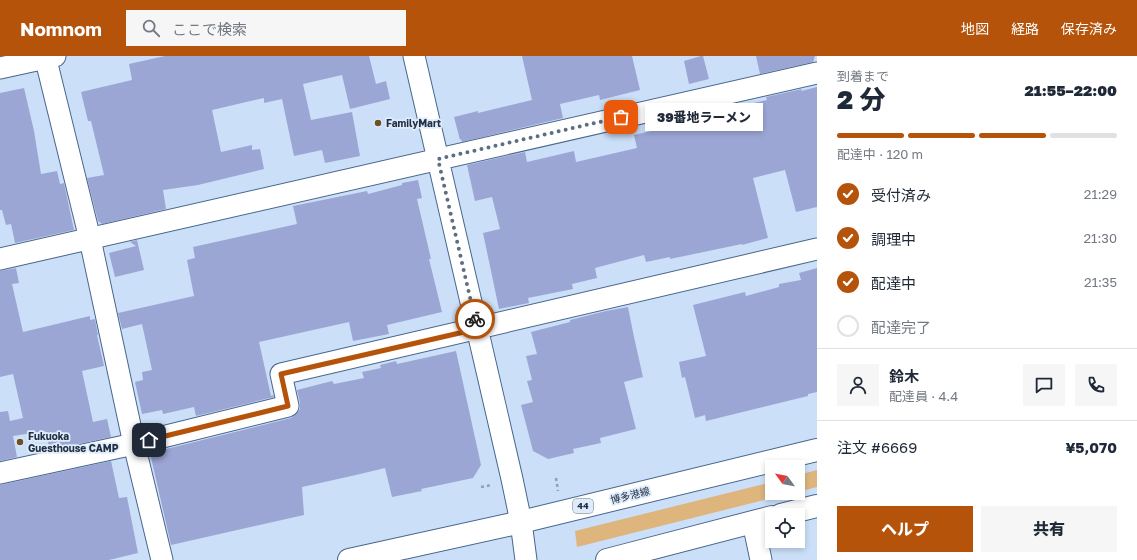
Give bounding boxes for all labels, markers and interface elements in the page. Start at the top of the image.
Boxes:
search box [126,10,406,46]
text: Nomnom [20,17,102,40]
icon: search [140,17,162,39]
text: ここで検索 [172,20,247,38]
text: 地図 [961,20,989,37]
text: 経路 [1011,20,1039,37]
text: 保存済み [1061,20,1117,37]
text: 到着まで [837,68,889,84]
text: 21:55–22:00 [1025,81,1117,99]
text: 2 分 [837,84,886,115]
pin [604,100,638,134]
callout: 39番地ラーメン [645,103,763,131]
icon: bag [610,106,632,128]
text: 39番地ラーメン [657,109,751,125]
place label: FamilyMart [386,117,441,129]
marker: FamilyMart [373,118,383,128]
text: 配達中 · 120 m [837,146,923,162]
icon: check [837,183,859,205]
text: 受付済み [871,186,931,204]
text: 21:29 [1084,186,1117,202]
icon: check [837,227,859,249]
text: 調理中 [871,230,916,248]
text: 21:30 [1084,230,1117,246]
icon: check [837,271,859,293]
text: 配達中 [871,274,916,292]
text: 21:35 [1084,274,1117,290]
courier [455,299,495,339]
icon: bike [464,308,486,330]
text: 配達完了 [871,318,931,336]
button: person [837,364,879,406]
button: chat [1023,364,1065,406]
button: phone [1075,364,1117,406]
text: 鈴木 [889,367,919,385]
text: 配達員 · 4.4 [889,388,958,404]
pin [132,423,166,457]
icon: home [138,429,160,451]
place label: Fukuoka Guesthouse CAMP [28,430,119,454]
marker: Fukuoka Guesthouse CAMP [15,437,25,447]
text: 注文 #6669 [837,438,917,456]
text: ¥5,070 [1065,438,1117,456]
north arrow [765,460,805,500]
map controls [765,460,805,548]
street label: 博多港線 [609,484,651,506]
road number: 44 [573,499,593,513]
button: ヘルプ [837,506,973,552]
button: 共有 [981,506,1117,552]
button: locate [765,508,805,548]

